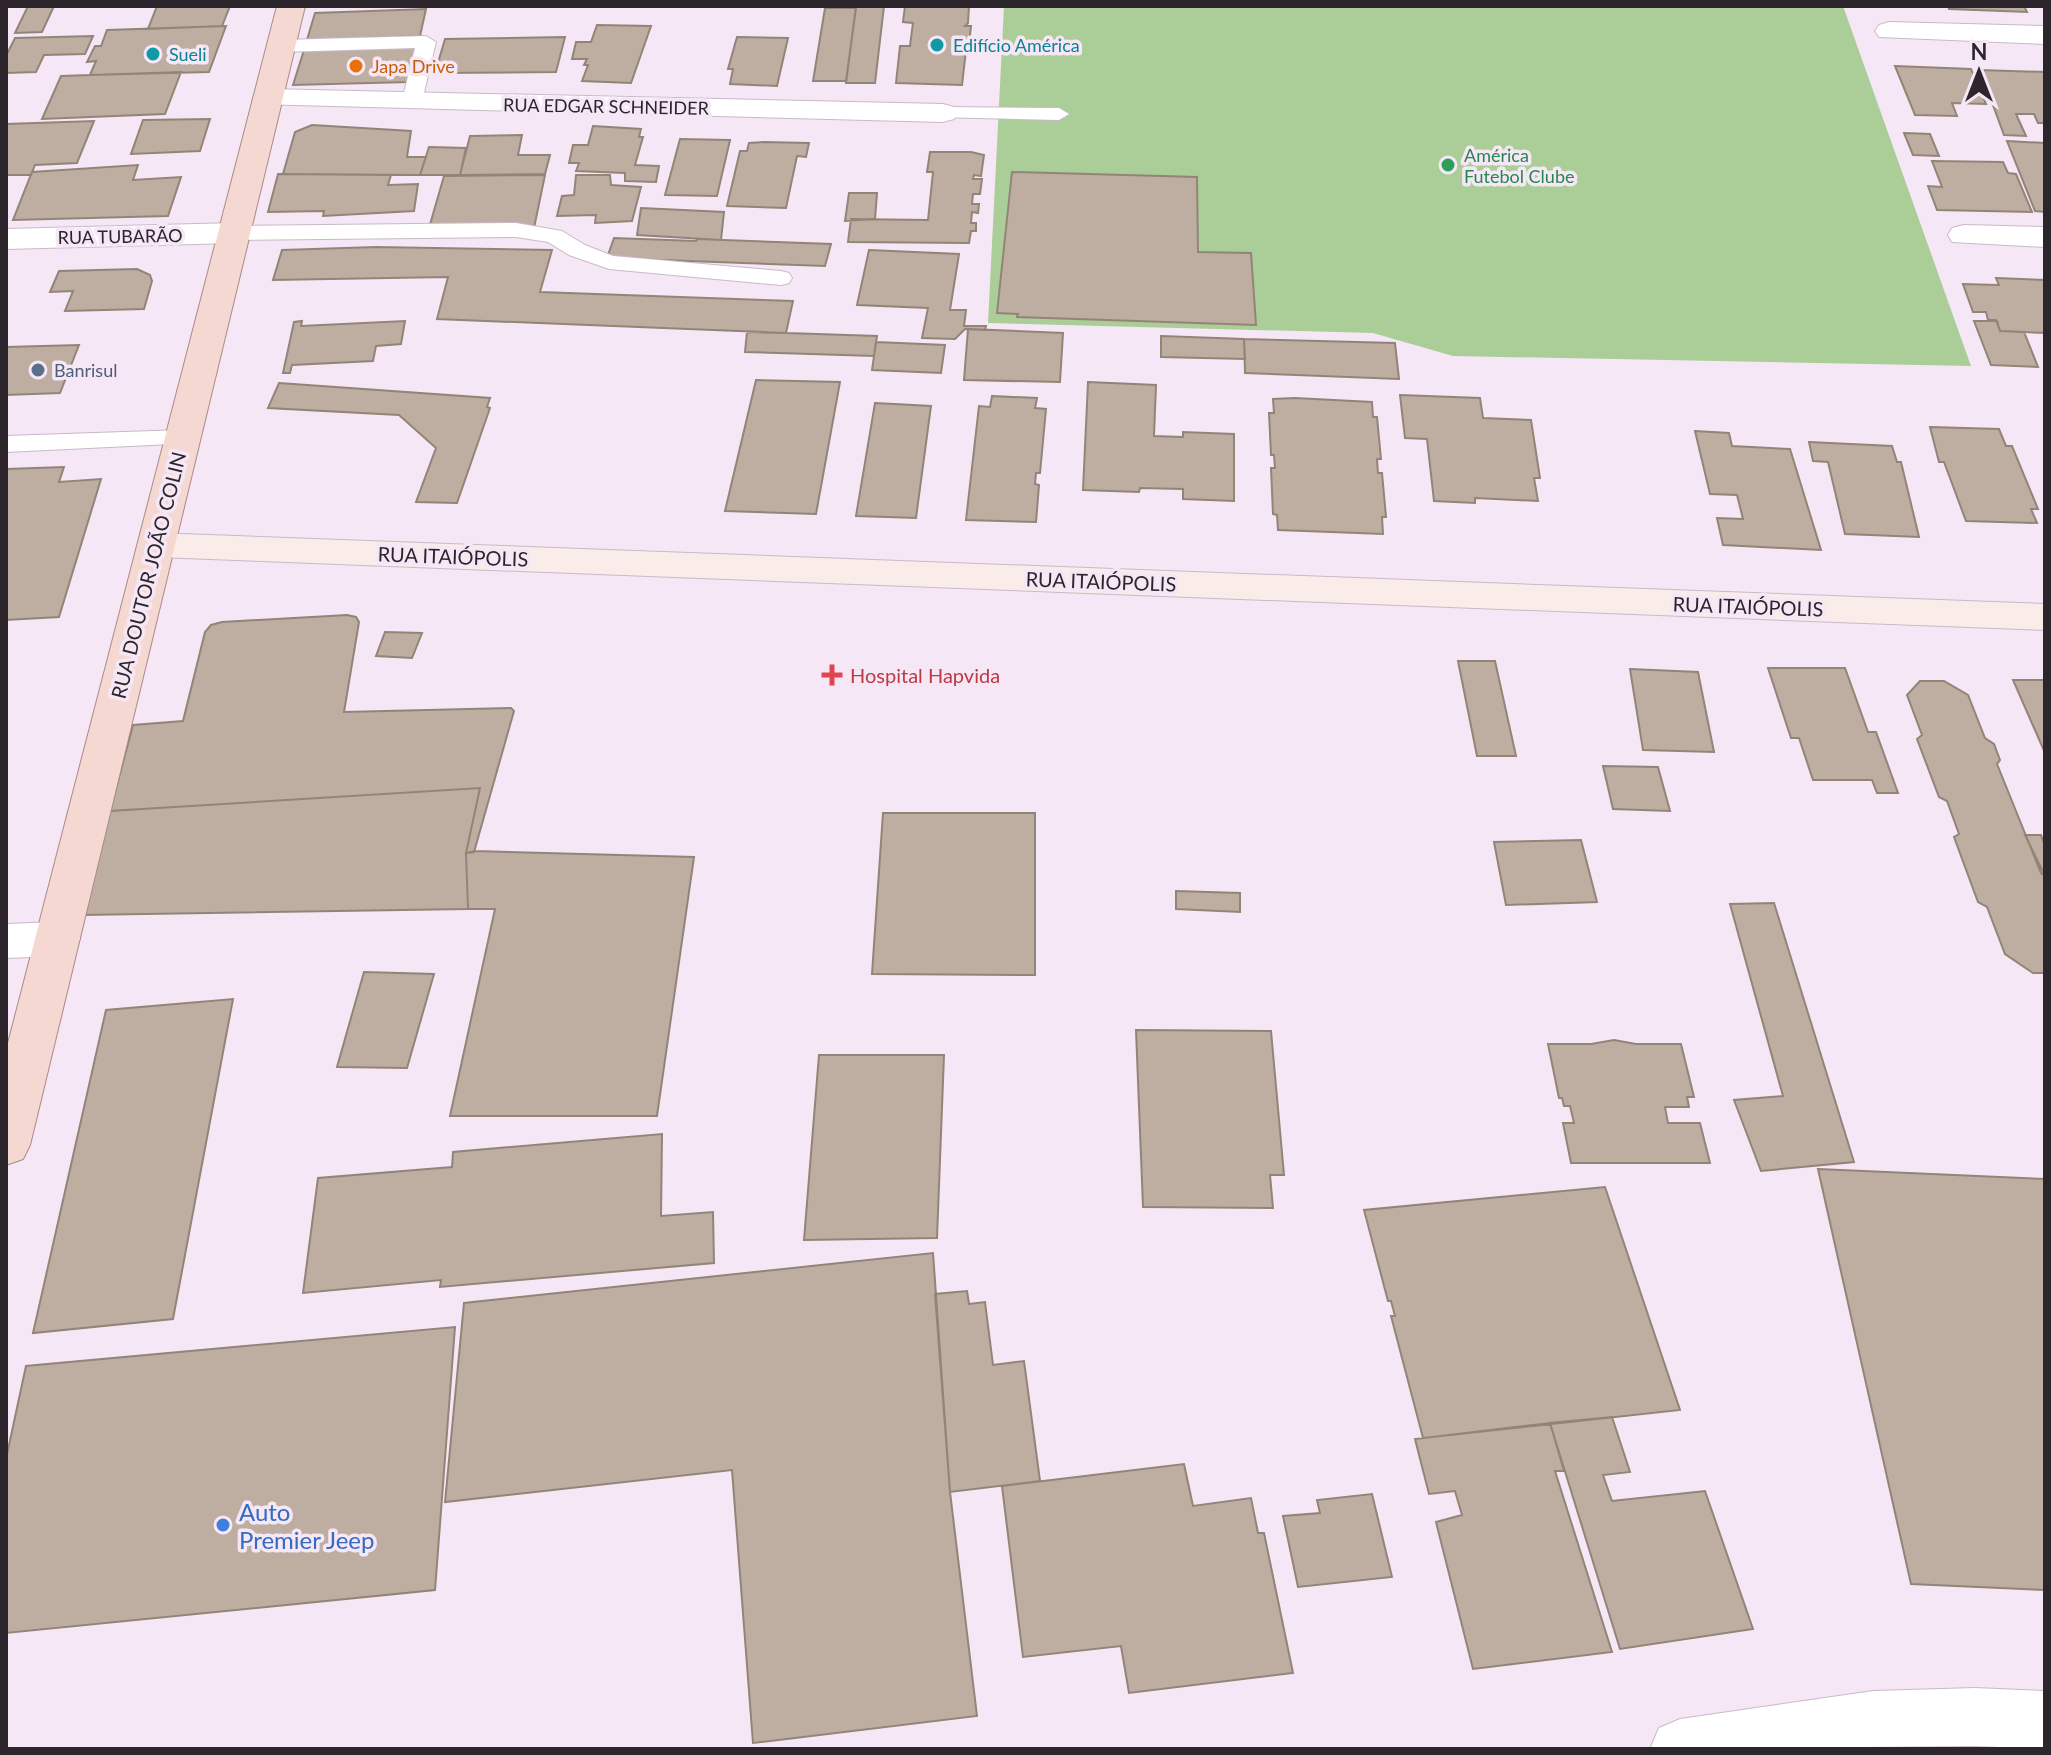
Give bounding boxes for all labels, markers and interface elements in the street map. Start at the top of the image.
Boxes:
north arrow [1939,32,2019,112]
place label: Edifício América [953,34,1080,56]
marker: Edifício América [928,36,946,54]
text: N [1971,38,1987,65]
place label: Sueli [169,43,207,65]
marker: Sueli [144,45,162,63]
place label: Japa Drive [372,55,455,77]
marker: Japa Drive [347,57,365,75]
street label: RUA EDGAR SCHNEIDER [503,93,710,119]
place label: América Futebol Clube [1464,144,1575,187]
marker: América Futebol Clube [1439,156,1457,174]
street label: RUA TUBARÃO [57,224,183,248]
place label: Banrisul [54,359,117,381]
marker: Banrisul [29,361,47,379]
street label: RUA DOUTOR JOÃO COLIN [106,449,190,701]
street label: RUA ITAIÓPOLIS [377,541,529,571]
street label: RUA ITAIÓPOLIS [1025,566,1177,596]
street label: RUA ITAIÓPOLIS [1672,591,1824,621]
place label: Hospital Hapvida [850,663,1000,687]
marker: Hospital Hapvida [821,664,843,686]
place label: Auto Premier Jeep [239,1497,374,1554]
marker: Auto Premier Jeep [214,1516,232,1534]

